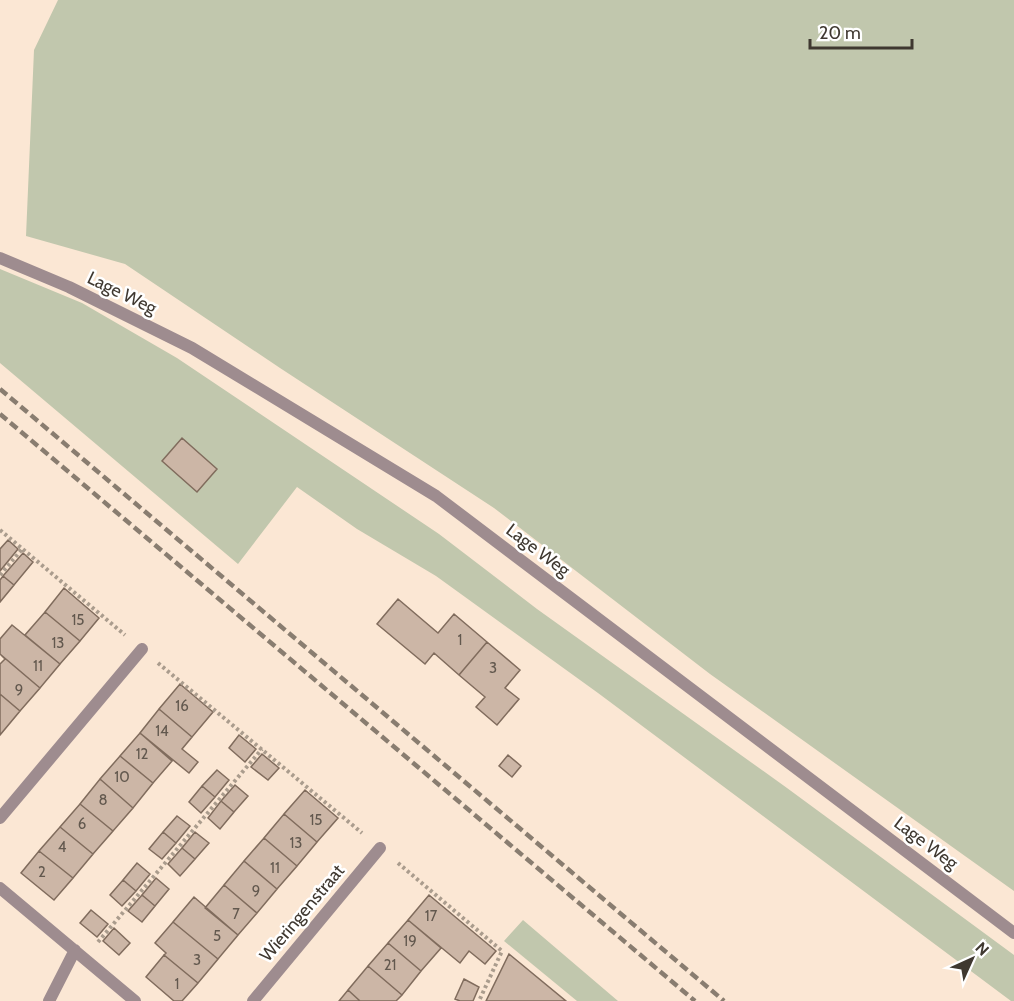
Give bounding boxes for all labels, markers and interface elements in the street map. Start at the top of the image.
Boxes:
scale bar [810,12,912,50]
text: 20 m [819,22,861,44]
street label: Lage Weg [84,267,161,320]
street label: Lage Weg [502,519,575,582]
house number: 15 [71,611,85,629]
house number: 1 [458,631,462,649]
house number: 13 [51,634,65,652]
house number: 11 [33,657,43,675]
house number: 3 [489,659,497,677]
house number: 9 [15,681,23,699]
house number: 16 [175,697,189,715]
house number: 14 [155,722,169,740]
house number: 12 [136,745,149,763]
house number: 10 [114,768,130,786]
house number: 8 [98,791,108,809]
house number: 15 [309,811,323,829]
street label: Lage Weg [890,812,963,875]
house number: 6 [78,815,86,833]
house number: 13 [289,834,303,852]
house number: 4 [58,838,67,856]
house number: 11 [270,859,280,877]
street label: Wieringenstraat [255,860,349,966]
house number: 2 [38,863,46,881]
house number: 9 [252,882,260,900]
house number: 7 [232,905,240,923]
house number: 17 [425,907,438,925]
house number: 5 [213,927,221,945]
north arrow [942,929,1002,989]
house number: 19 [403,932,417,950]
text: N [972,938,993,959]
house number: 3 [193,951,201,969]
house number: 21 [384,956,396,974]
house number: 1 [175,975,179,993]

